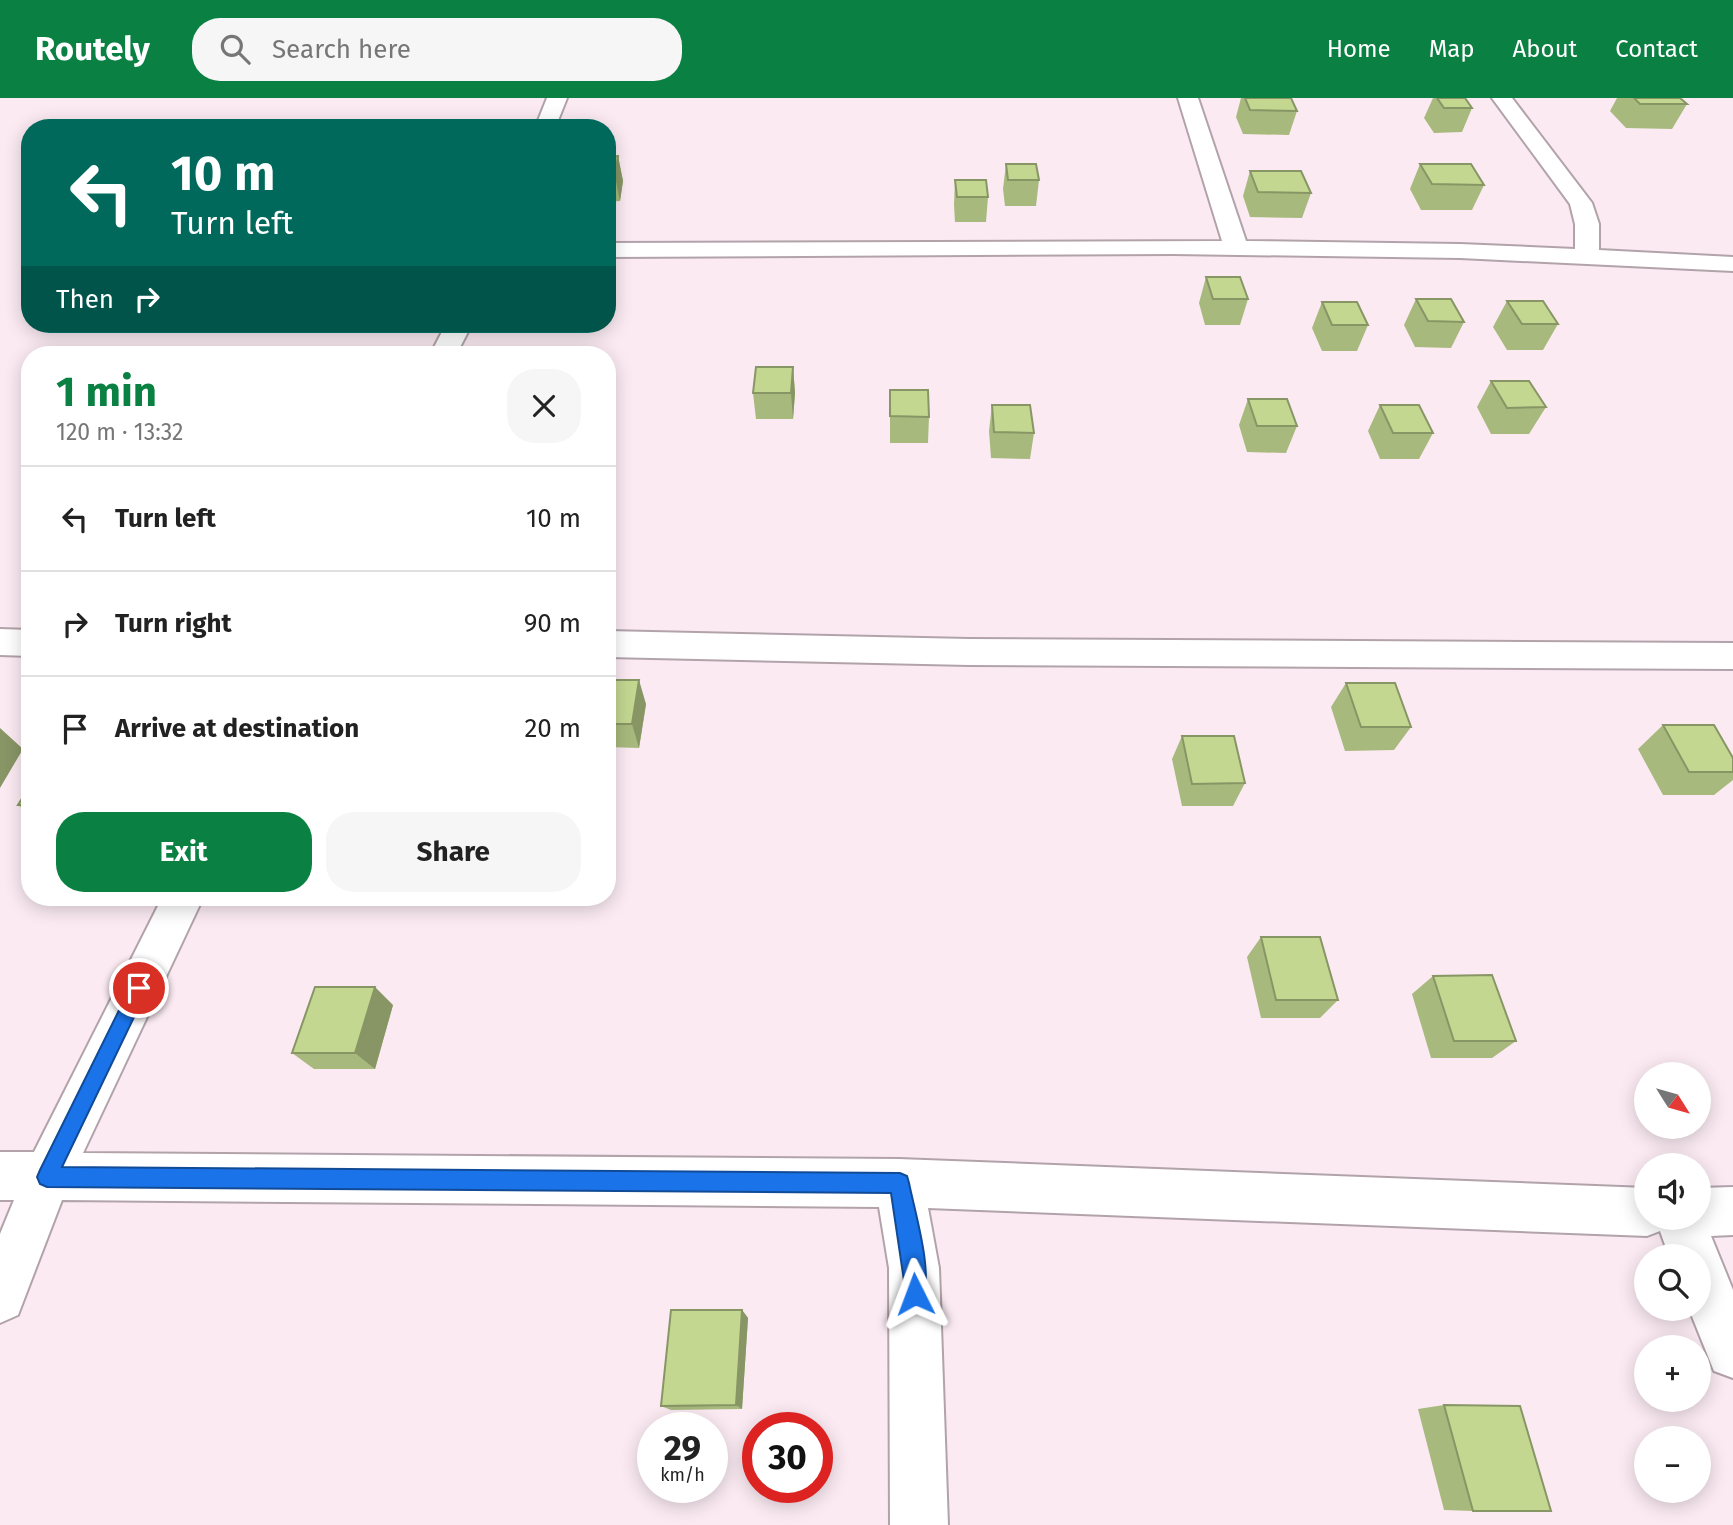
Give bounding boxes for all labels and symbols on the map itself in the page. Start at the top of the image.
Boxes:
pin [109,958,169,1018]
north arrow [1634,1062,1712,1139]
position arrow [878,1257,952,1331]
speed limit sign: 30 [742,1412,833,1503]

